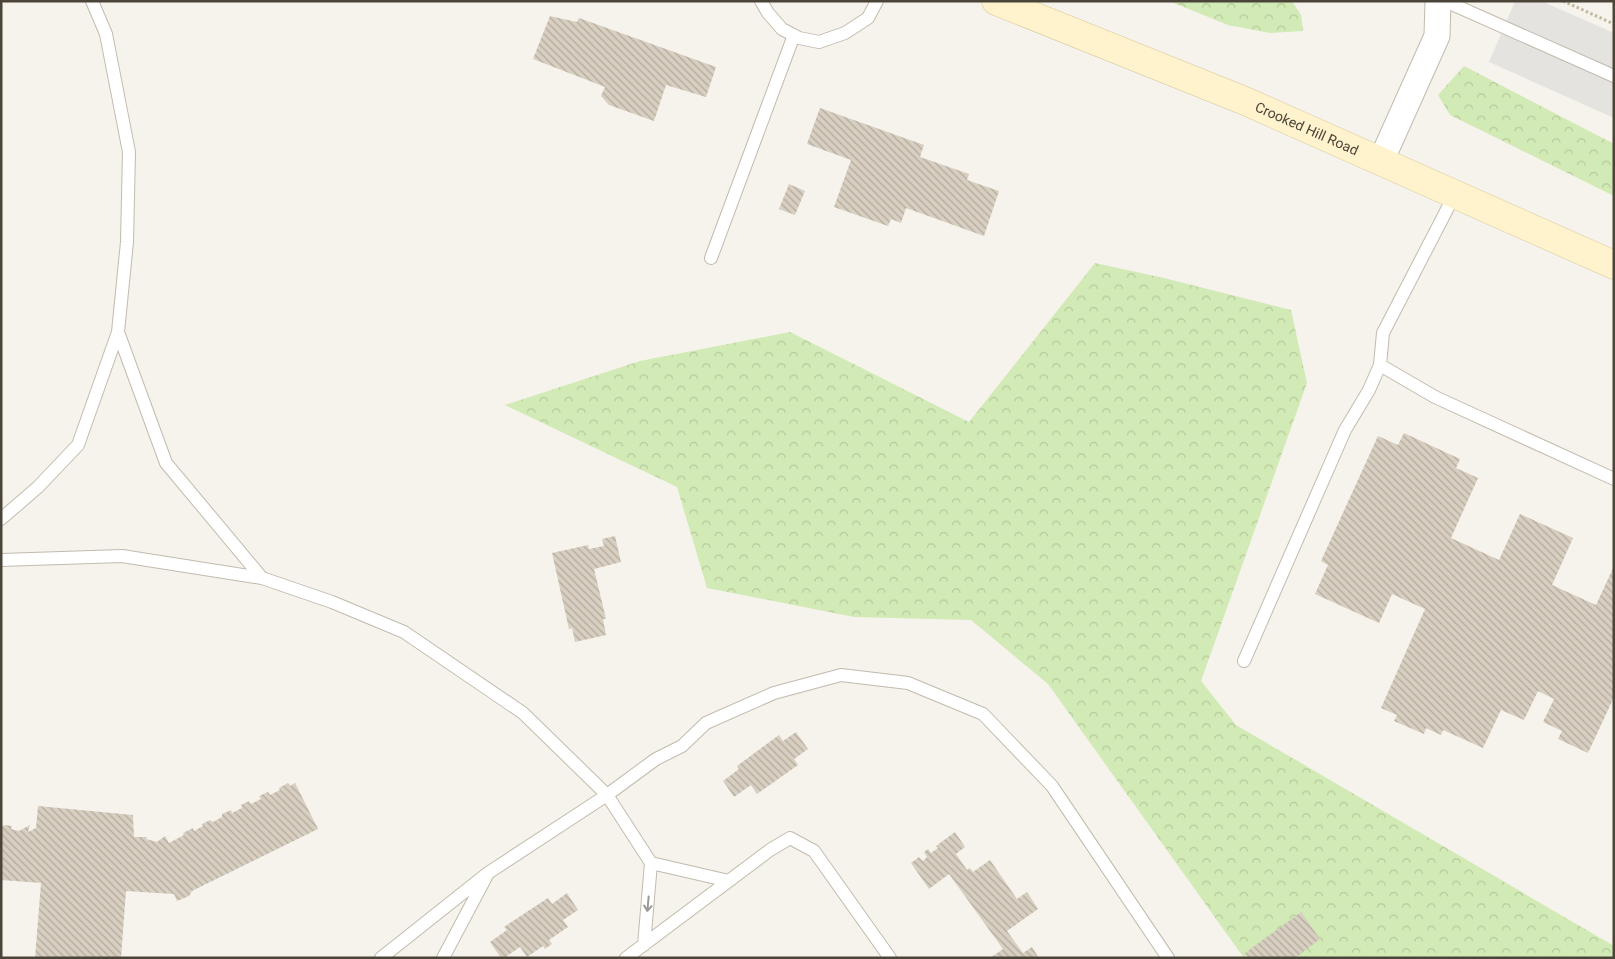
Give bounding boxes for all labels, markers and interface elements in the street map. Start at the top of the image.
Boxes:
street label: Crooked Hill Road [1253,99,1361,158]
one-way arrow [643,896,652,912]

